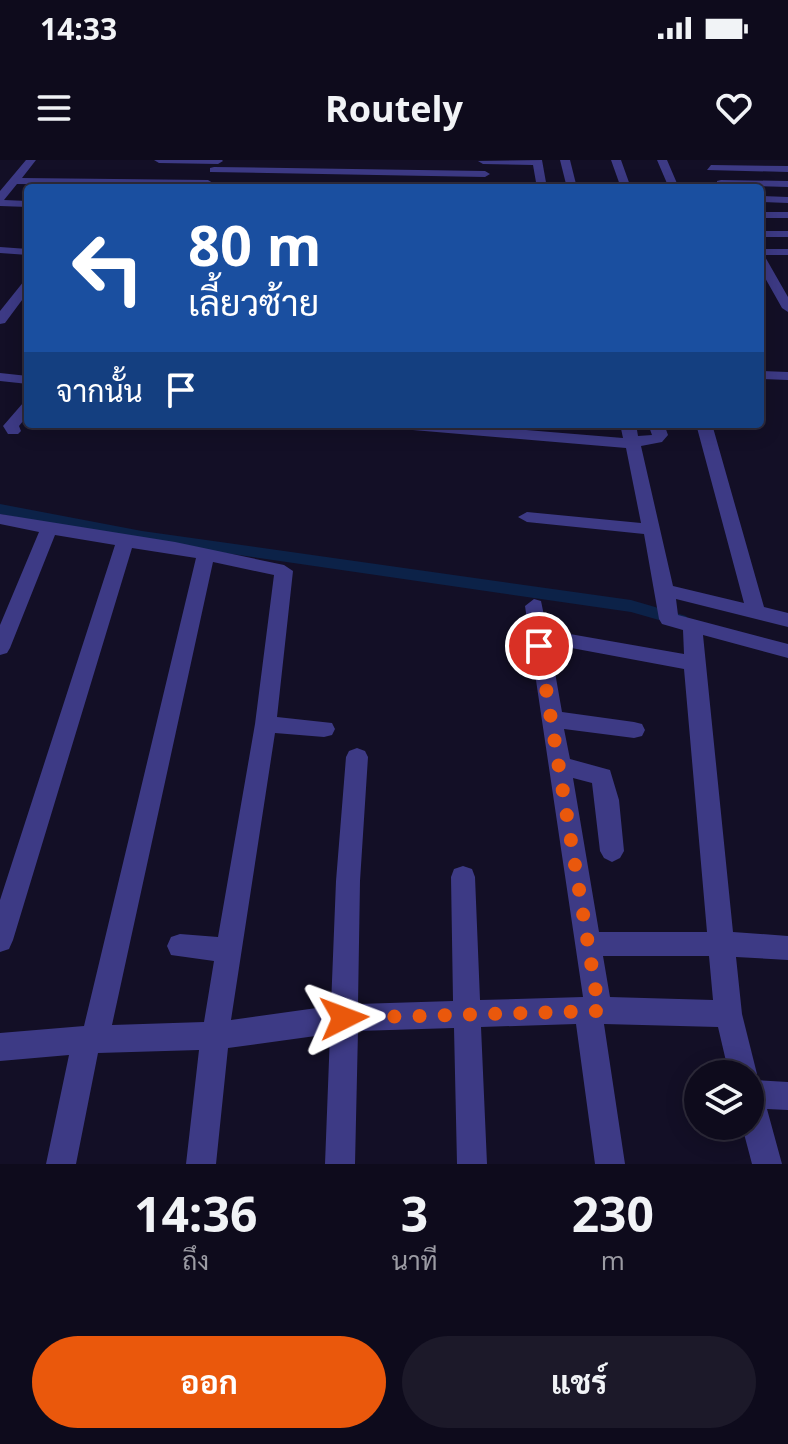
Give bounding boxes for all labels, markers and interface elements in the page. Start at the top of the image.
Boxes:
text: 14:33 [40,8,117,49]
text: Routely [325,84,463,133]
icon: menu [32,86,76,130]
icon: heart [712,86,756,130]
text: 80 m [188,206,322,282]
icon: left [56,216,160,320]
text: เลี้ยวซ้าย [188,278,319,327]
icon: arrive [159,368,203,412]
text: จากนั้น [56,370,143,411]
pin [505,612,573,680]
icon: arrive [517,624,561,668]
position arrow [302,976,386,1060]
map controls [684,1060,764,1140]
button: layers [684,1060,764,1140]
text: 14:36 [134,1181,257,1246]
text: 3 [401,1181,428,1246]
text: 230 [572,1181,654,1246]
text: ถึง [182,1242,209,1278]
text: นาที [391,1242,438,1278]
text: m [601,1242,625,1278]
button: ออก [32,1336,386,1428]
button: แชร์ [402,1336,756,1428]

